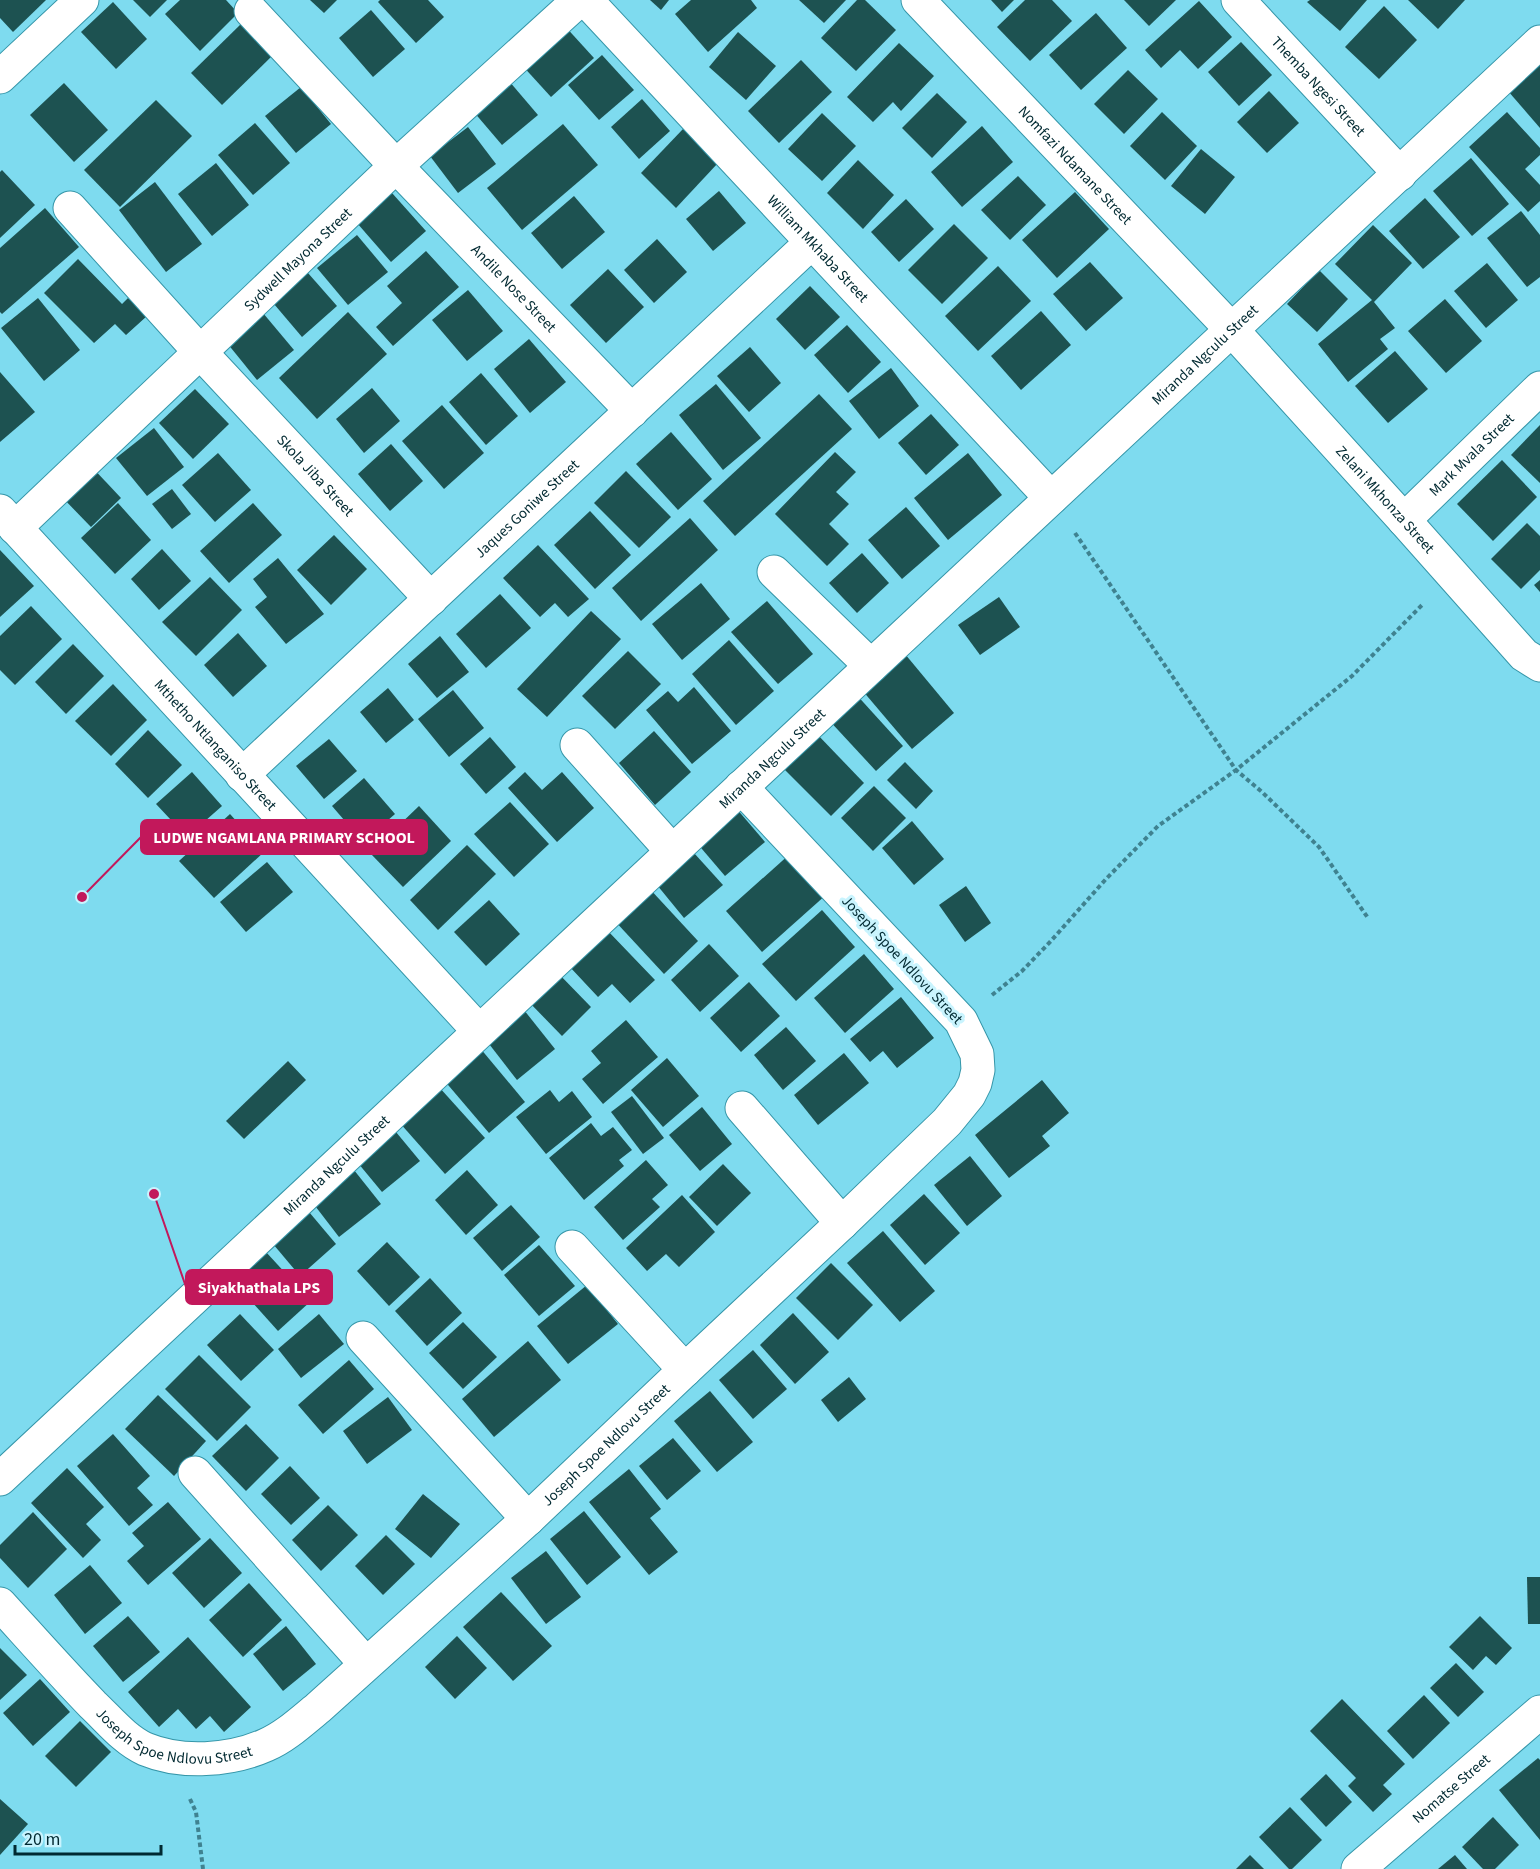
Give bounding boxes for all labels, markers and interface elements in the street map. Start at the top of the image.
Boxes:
street label: Themba Ngesi Street [1266,32,1370,141]
street label: Nomfazi Ndamane Street [1013,101,1137,229]
street label: William Mkhaba Street [763,190,874,307]
street label: Sydwell Mayona Street [239,203,356,316]
street label: Andile Nose Street [466,240,561,337]
street label: Miranda Ngculu Street [1147,300,1263,410]
street label: Mark Mvala Street [1424,408,1519,501]
street label: Skola Jiba Street [272,430,359,521]
street label: Zelani Mkhonza Street [1331,441,1439,558]
street label: Jaques Goniwe Street [470,454,584,563]
street label: Mthetho Ntlanganiso Street [149,674,281,815]
street label: Miranda Ngculu Street [714,704,830,814]
callout: LUDWE NGAMLANA PRIMARY SCHOOL [141,820,427,854]
text: LUDWE NGAMLANA PRIMARY SCHOOL [153,827,415,849]
street label: Joseph Spoe Ndlovu Street [837,891,967,1029]
street label: Miranda Ngculu Street [278,1110,394,1220]
callout: Siyakhathala LPS [186,1270,332,1304]
text: Siyakhathala LPS [198,1277,320,1299]
street label: Joseph Spoe Ndlovu Street [537,1379,675,1511]
street label: Joseph Spoe Ndlovu Street [91,1703,255,1769]
street label: Nomatse Street [1408,1749,1495,1828]
scale bar [15,1818,160,1856]
text: 20 m [24,1827,60,1852]

